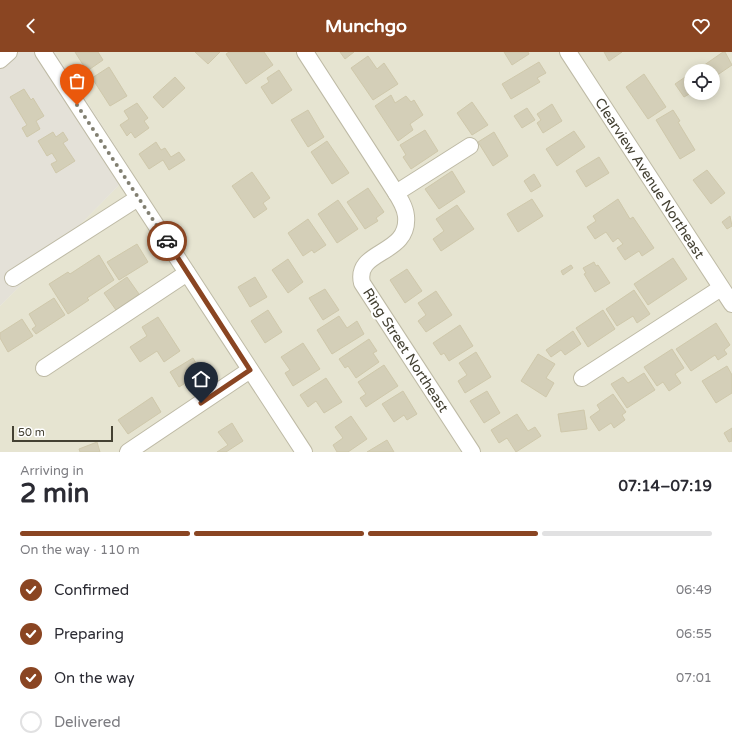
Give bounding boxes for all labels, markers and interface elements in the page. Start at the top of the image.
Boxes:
icon: back [20,15,42,37]
text: Munchgo [325,15,407,37]
icon: heart [690,15,712,37]
pin [60,64,94,105]
map controls [684,64,720,100]
button: locate [684,64,720,100]
icon: bag [66,70,88,92]
street label: Clearview Avenue Northeast [591,95,708,262]
courier [147,221,187,261]
icon: car [156,230,178,252]
street label: Ring Street Northeast [359,285,452,416]
pin [184,362,218,403]
icon: home [190,368,212,390]
scale bar [12,424,113,443]
text: 50 m [18,426,45,439]
text: Arriving in [20,463,84,479]
text: 07:14–07:19 [618,477,712,495]
text: 2 min [20,478,89,509]
text: On the way · 110 m [20,542,140,558]
icon: check [20,579,42,601]
text: Confirmed [54,581,129,599]
text: 06:49 [676,582,712,598]
icon: check [20,623,42,645]
text: Preparing [54,625,124,643]
text: 06:55 [676,626,712,642]
icon: check [20,667,42,689]
text: On the way [54,669,134,687]
text: 07:01 [676,670,712,686]
text: Delivered [54,713,121,731]

